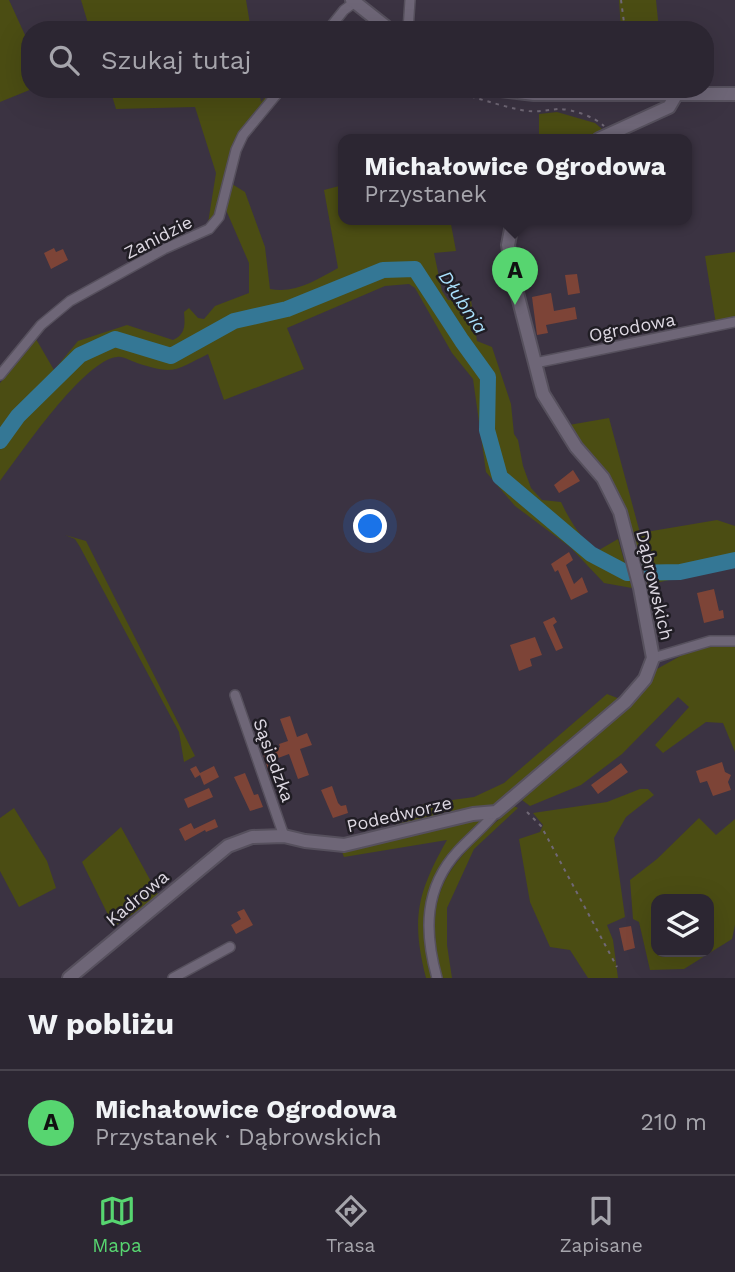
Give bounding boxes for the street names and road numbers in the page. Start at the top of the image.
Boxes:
street label: Zanidzie [120,211,196,263]
street label: Ogrodowa [587,308,677,346]
street label: Dąbrowskich [632,528,678,642]
street label: Sąsiedzka [249,715,299,805]
street label: Podedworze [344,792,454,836]
street label: Kadrowa [101,866,173,930]

